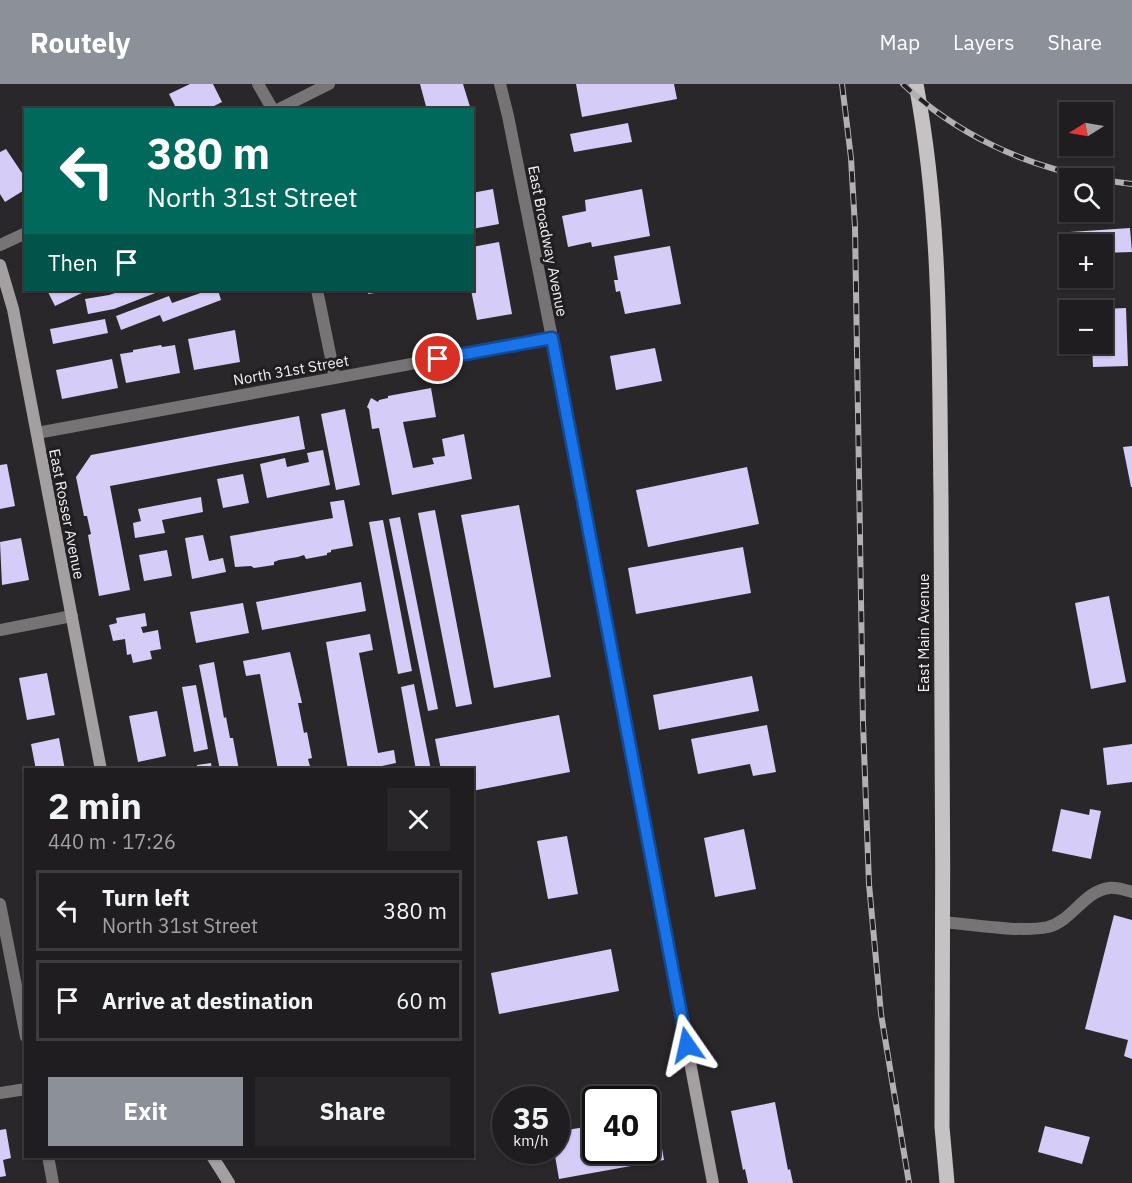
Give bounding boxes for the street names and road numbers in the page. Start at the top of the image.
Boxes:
street label: East Broadway Avenue [524,164,572,318]
street label: North 31st Street [232,350,350,390]
street label: East Rosser Avenue [45,447,89,581]
street label: East Main Avenue [914,574,933,692]

